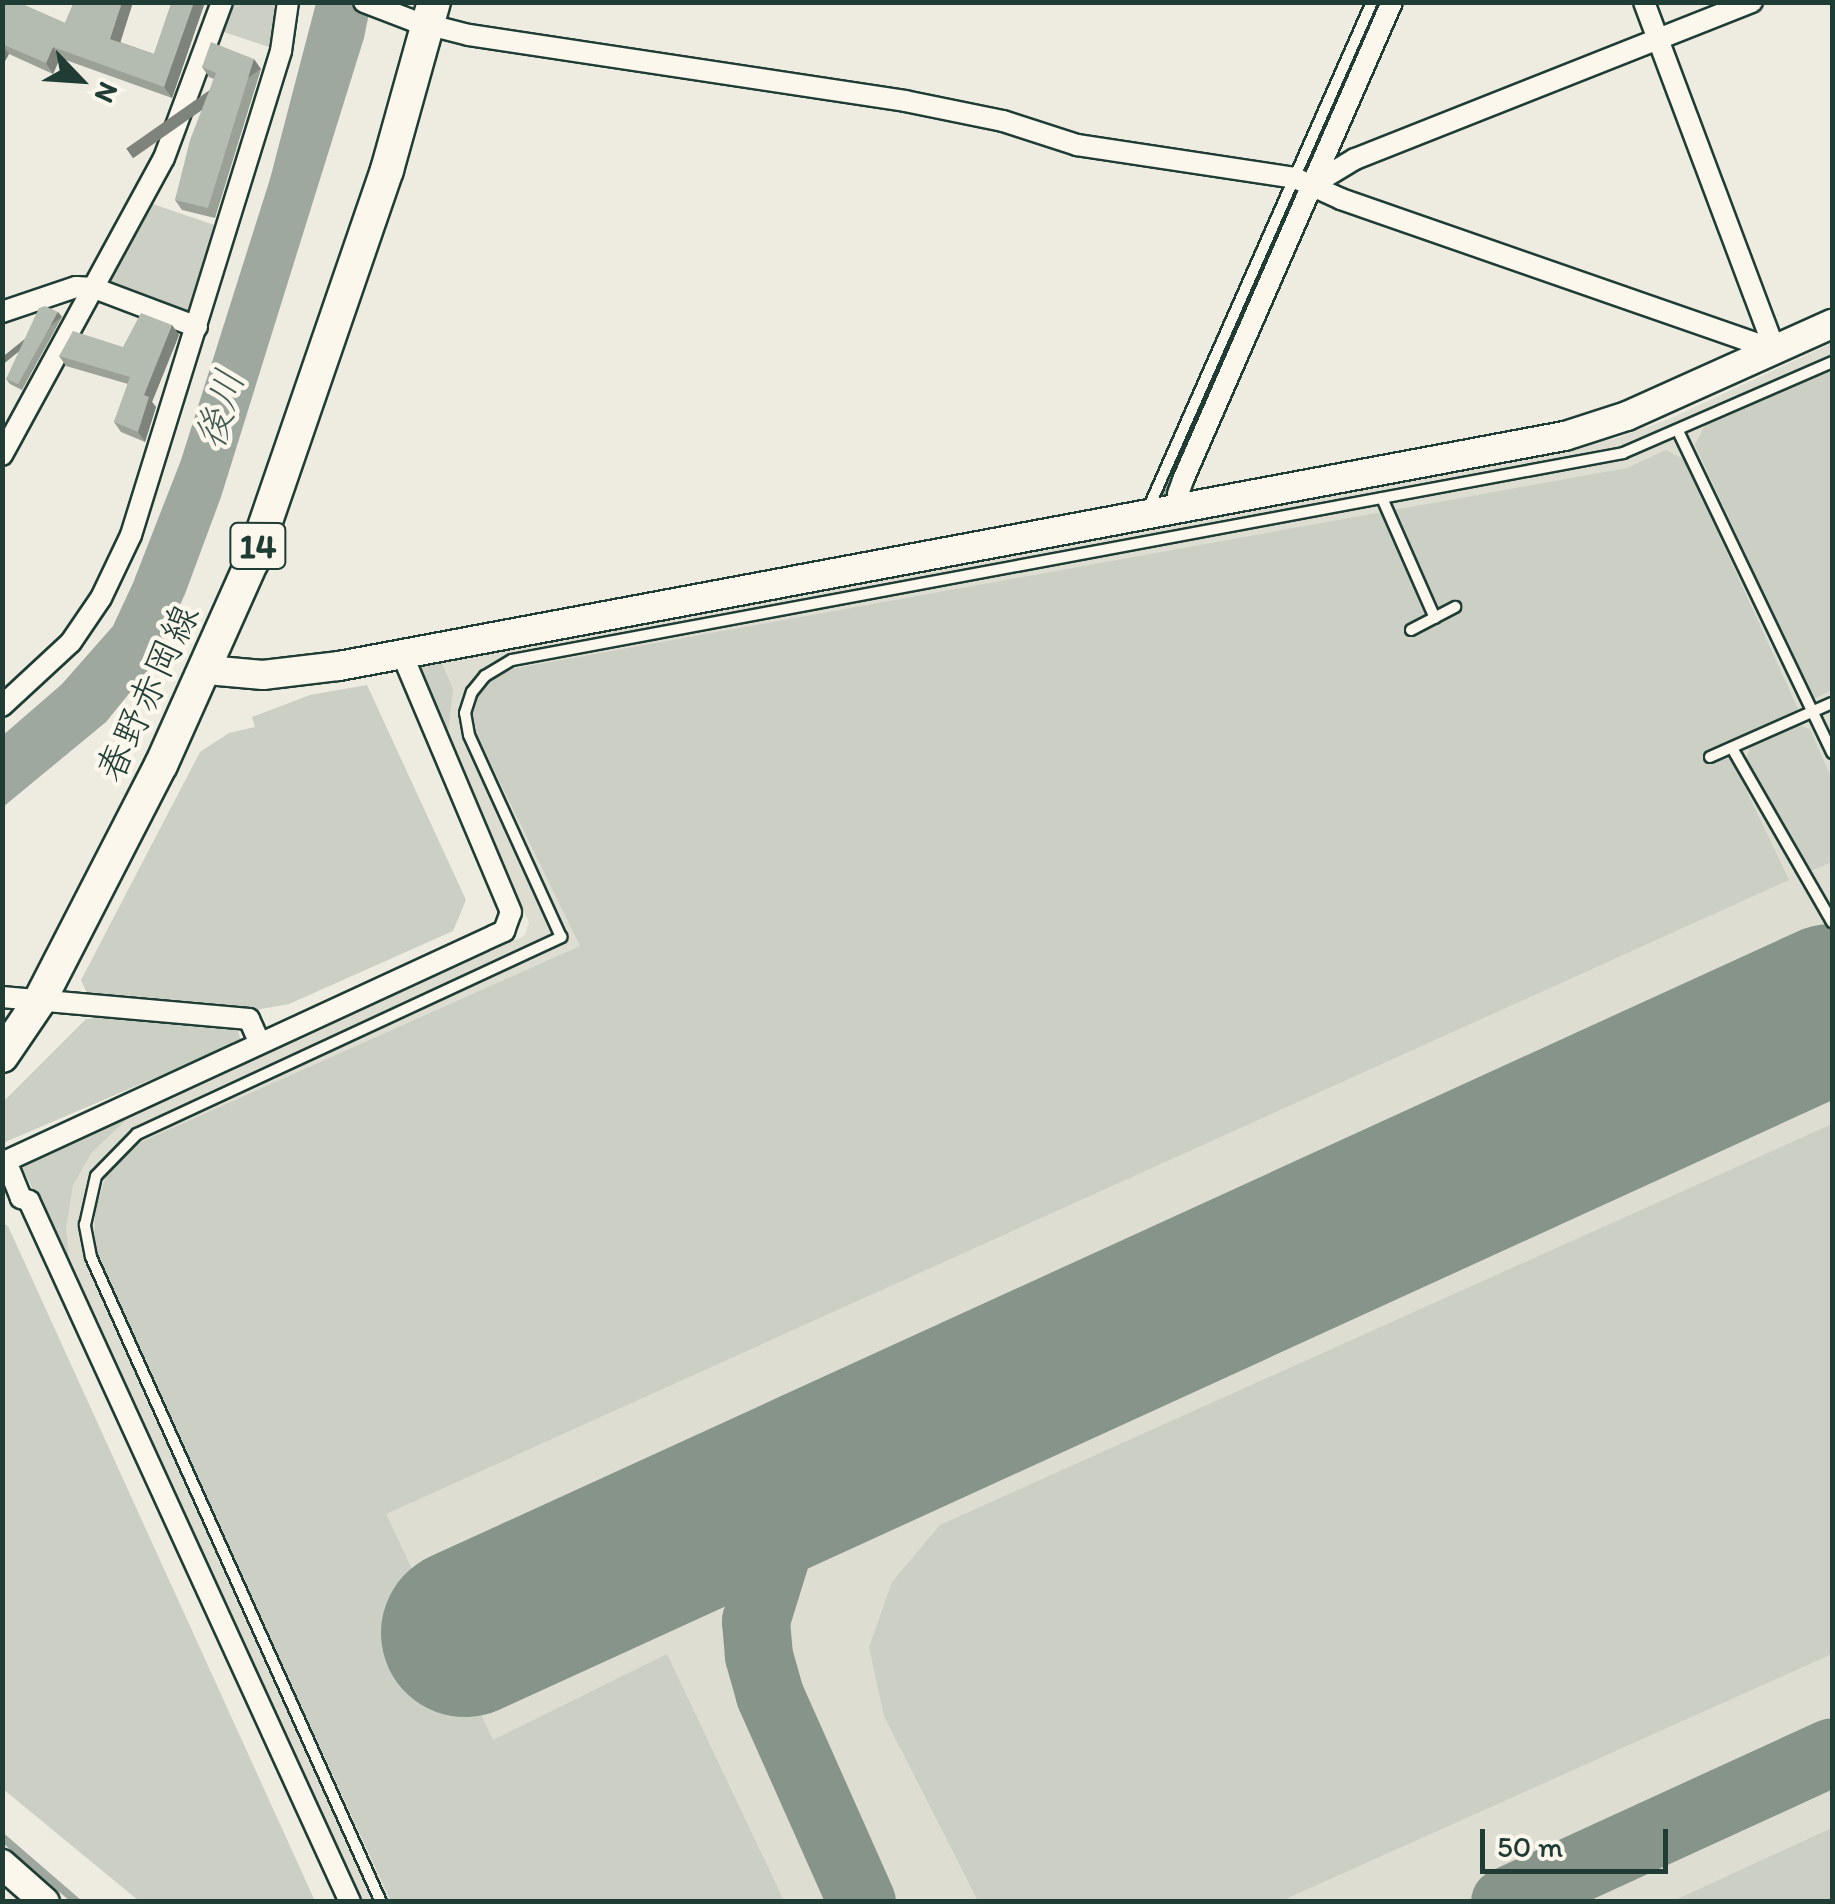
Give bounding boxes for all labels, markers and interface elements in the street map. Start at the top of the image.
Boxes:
north arrow [30,30,130,130]
text: N [88,77,127,108]
water label: 後川 [184,364,254,454]
road number: 14 [228,516,288,576]
street label: 春野赤岡線 [87,597,209,789]
scale bar [1485,1809,1672,1871]
text: 50 m [1497,1828,1563,1865]

